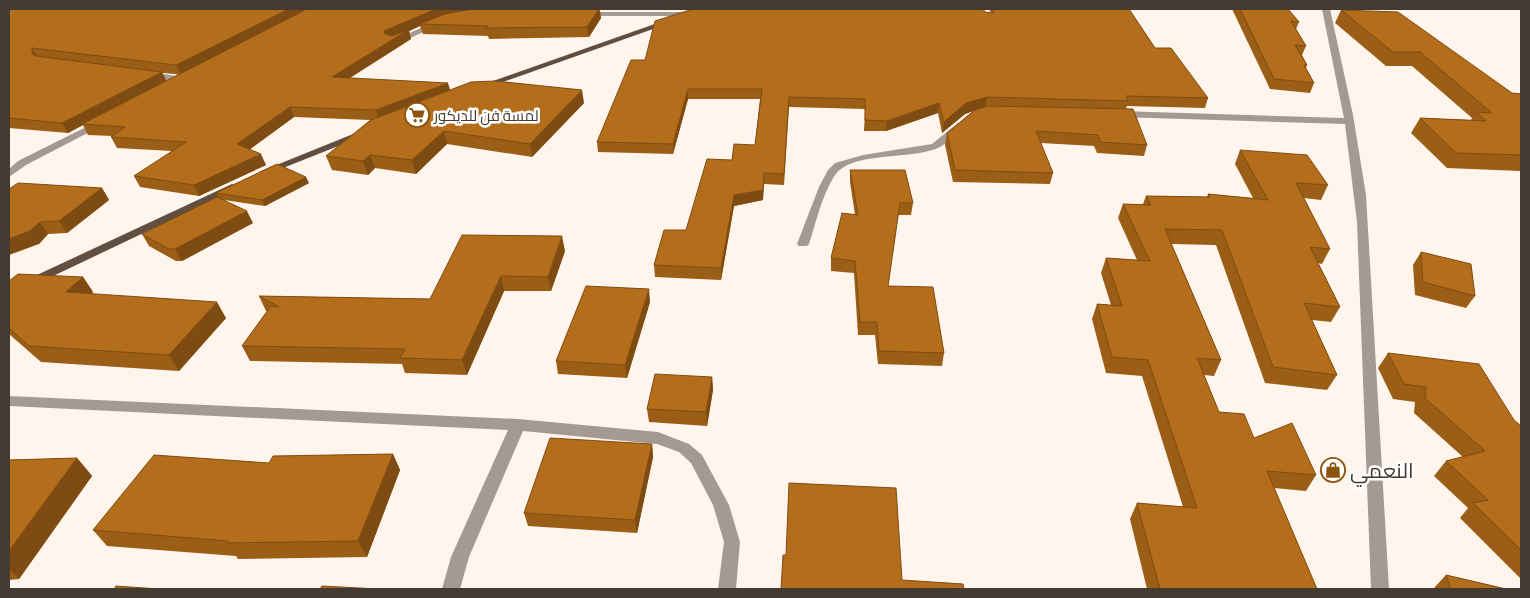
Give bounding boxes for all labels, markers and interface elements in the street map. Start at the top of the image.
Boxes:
supermarket icon: لمسة فن للديكور [404,102,430,128]
place label: لمسة فن للديكور [433,105,539,126]
place label: النعمي [1350,456,1414,487]
shop icon: النعمي [1320,457,1346,483]

